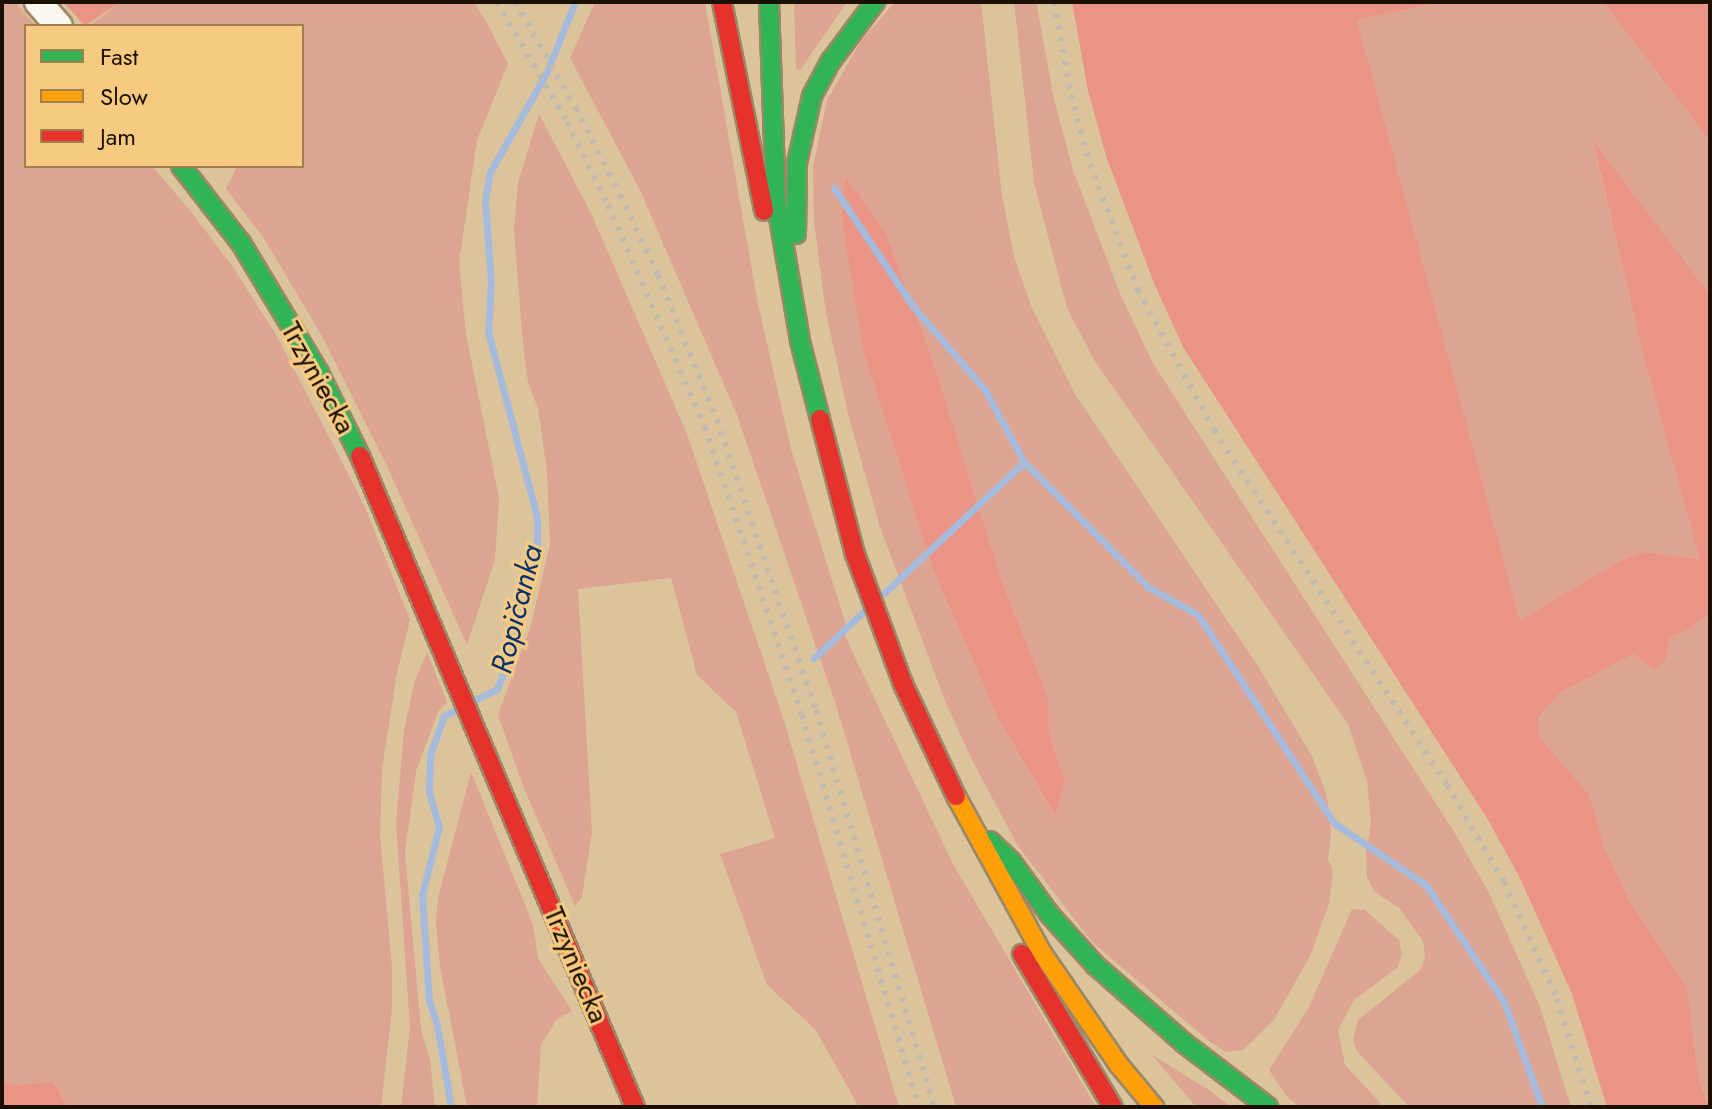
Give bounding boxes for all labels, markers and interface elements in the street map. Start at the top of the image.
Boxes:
legend [24,24,304,168]
text: Fast [100,39,138,74]
text: Slow [100,79,148,114]
text: Jam [100,119,136,154]
street label: Trzyniecka [274,316,362,440]
water label: Ropičanka [484,541,550,677]
street label: Trzyniecka [537,902,615,1028]

